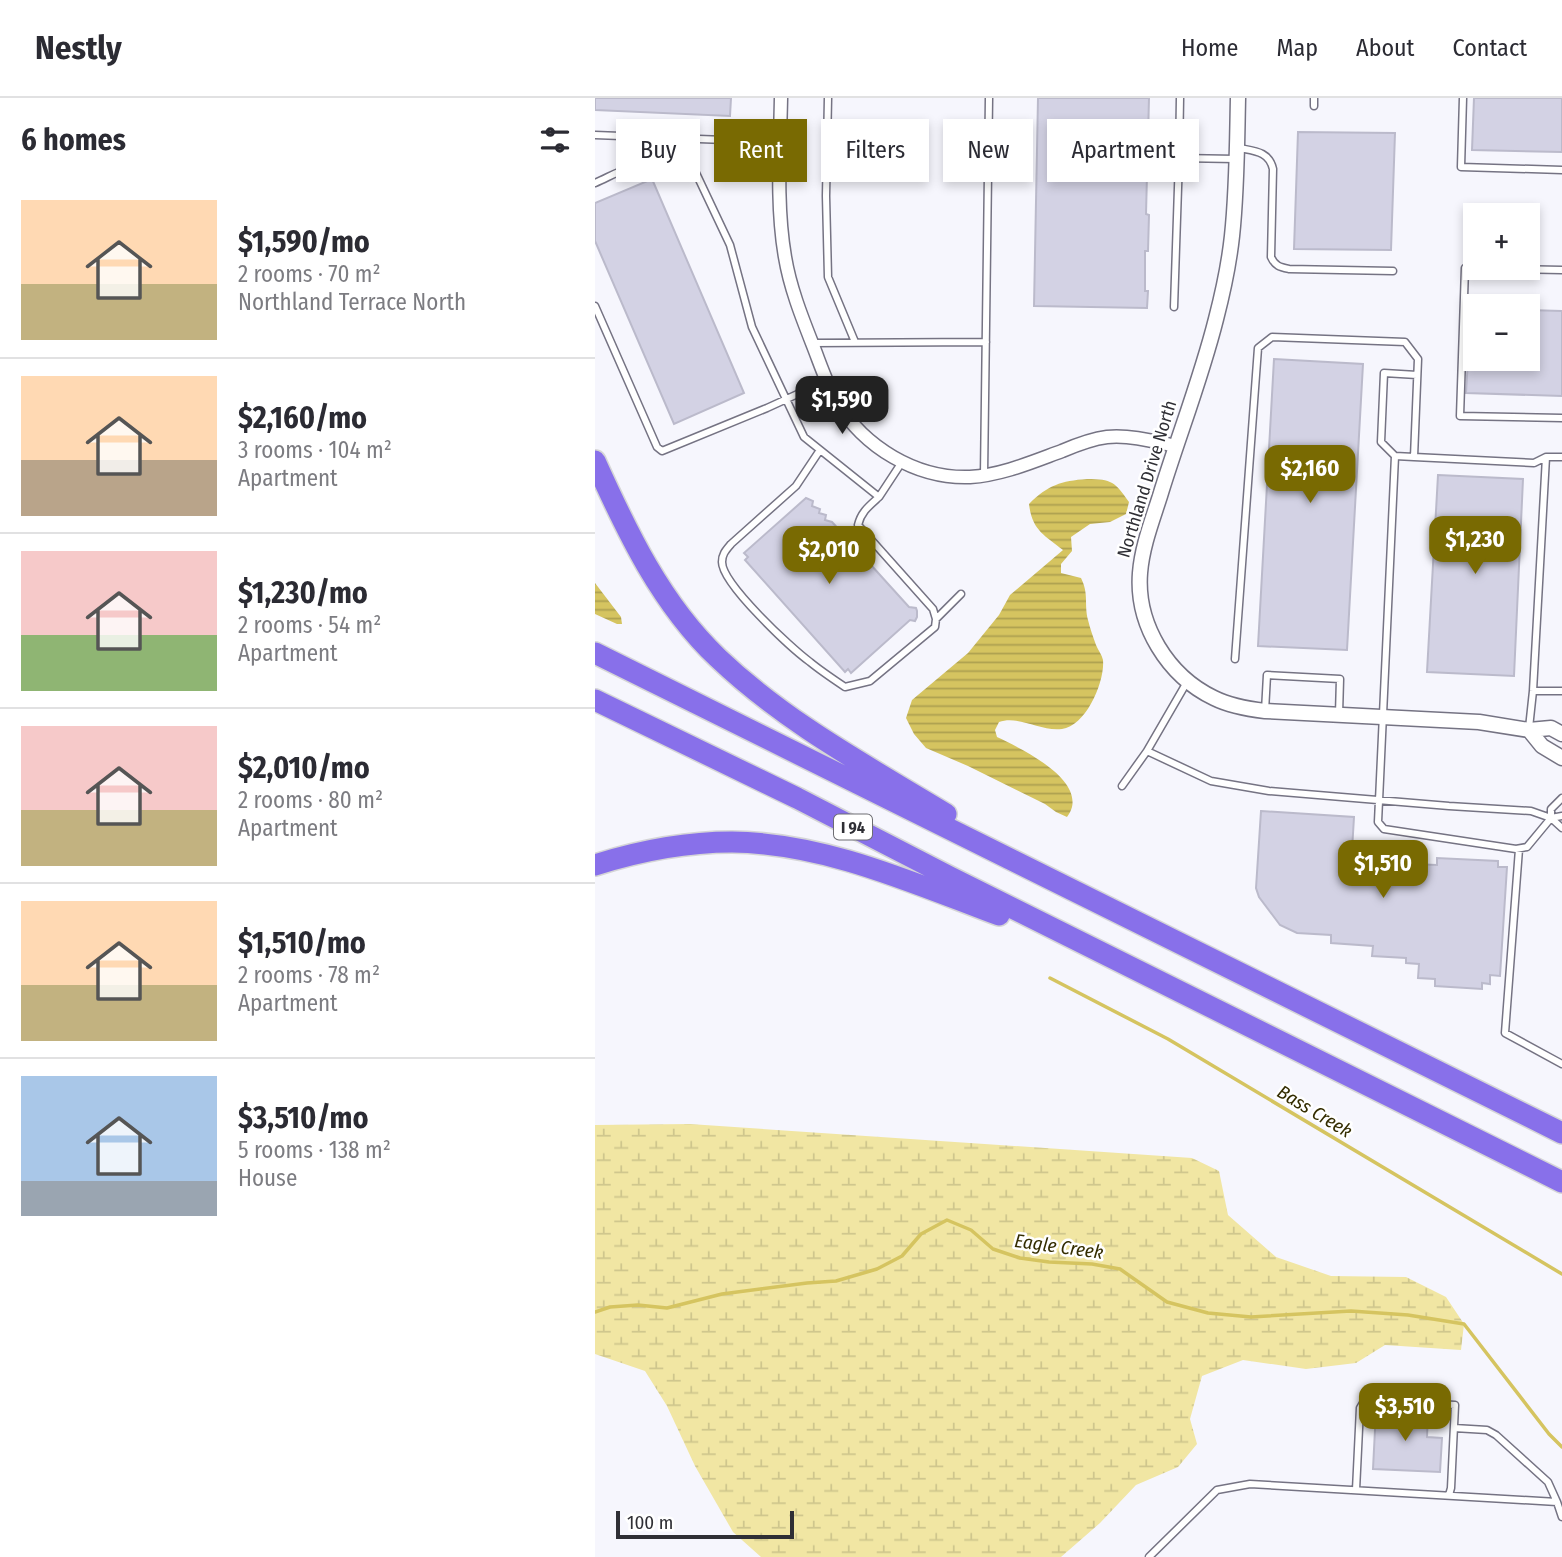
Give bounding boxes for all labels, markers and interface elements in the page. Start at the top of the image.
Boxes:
text: Nestly [35,28,122,68]
text: Home [1181,34,1238,62]
text: Map [1276,34,1318,62]
text: About [1356,34,1414,62]
text: Contact [1452,34,1527,62]
chip: Buy [616,119,700,182]
chip: Rent [714,119,807,182]
chip: Filters [821,119,929,182]
chip: New [943,119,1033,182]
chip: Apartment [1047,119,1199,182]
icon: filters [536,121,574,159]
text: 6 homes [21,122,126,158]
map controls [1463,203,1540,371]
button: + [1463,203,1540,280]
text: $1,590/mo [238,224,370,260]
icon: home [77,228,161,312]
text: 2 rooms · 70 m² [238,260,381,288]
text: Northland Terrace North [238,288,466,316]
button: − [1463,294,1540,371]
pin: $1,590 [785,376,899,436]
text: $1,590 [811,385,873,413]
street label: Northland Drive North [1113,398,1181,560]
text: $2,160/mo [238,400,367,436]
icon: home [77,404,161,488]
text: 3 rooms · 104 m² [238,436,392,464]
pin: $2,160 [1253,446,1367,505]
text: $2,160 [1280,454,1340,482]
text: Apartment [238,464,338,492]
pin: $1,230 [1418,517,1532,576]
text: $1,230 [1445,525,1505,553]
pin: $2,010 [772,526,886,586]
text: $2,010 [798,535,860,563]
text: $1,230/mo [238,575,368,611]
icon: home [77,579,161,663]
text: 2 rooms · 54 m² [238,611,381,639]
text: Apartment [238,639,338,667]
text: $2,010/mo [238,750,370,786]
icon: home [77,754,161,838]
text: 2 rooms · 80 m² [238,786,383,814]
text: Apartment [238,814,338,842]
road number: I 94 [834,814,872,840]
pin: $1,510 [1326,840,1440,900]
text: $1,510 [1354,849,1412,877]
text: $1,510/mo [238,925,366,961]
icon: home [77,929,161,1013]
text: 2 rooms · 78 m² [238,961,380,989]
text: Apartment [238,989,338,1017]
water label: Bass Creek [1273,1080,1356,1143]
text: $3,510/mo [238,1100,368,1136]
icon: home [77,1104,161,1188]
text: 5 rooms · 138 m² [238,1136,391,1164]
text: House [238,1164,297,1192]
water label: Eagle Creek [1013,1229,1105,1264]
pin: $3,510 [1348,1384,1462,1443]
text: $3,510 [1375,1392,1435,1420]
scale bar [616,1508,795,1540]
text: 100 m [627,1511,673,1534]

